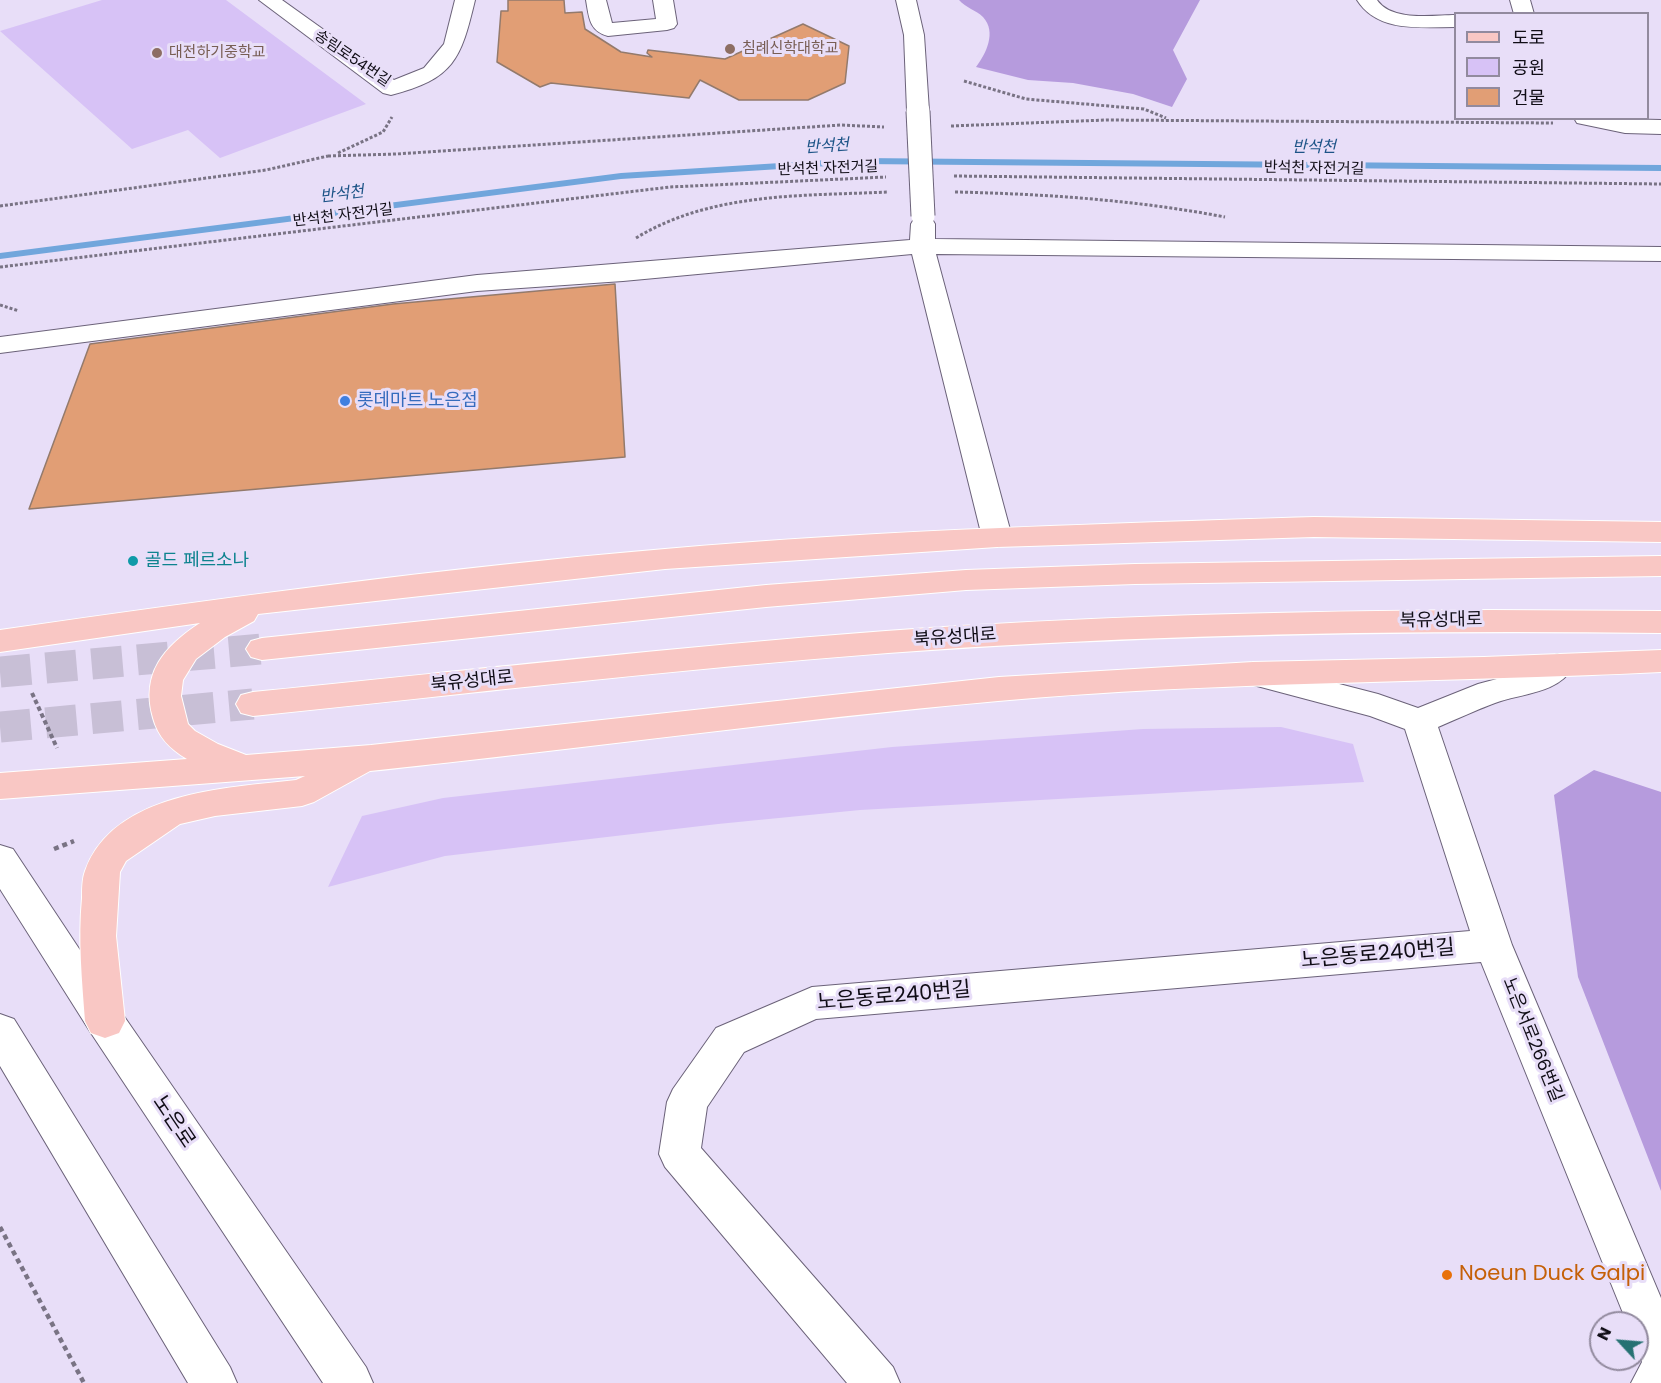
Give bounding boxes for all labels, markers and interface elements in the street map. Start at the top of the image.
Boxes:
legend [1454,12,1649,120]
text: 도로 [1512,25,1545,50]
street label: 송림로54번길 [311,27,393,91]
place label: 침례신학대학교 [742,40,839,58]
marker: 침례신학대학교 [723,42,737,56]
place label: 대전하기중학교 [169,44,266,62]
marker: 대전하기중학교 [150,46,164,60]
text: 공원 [1512,55,1545,80]
text: 건물 [1512,85,1545,110]
water label: 반석천 [804,136,850,158]
water label: 반석천 [1292,138,1336,158]
street label: 반석천 자전거길 [777,158,879,180]
street label: 반석천 자전거길 [1264,159,1364,179]
water label: 반석천 [319,183,365,207]
street label: 반석천 자전거길 [292,201,394,231]
place label: 롯데마트 노은점 [357,390,478,412]
marker: 롯데마트 노은점 [338,394,352,408]
place label: 골드 페르소나 [145,550,249,572]
marker: 골드 페르소나 [126,554,140,568]
street label: 북유성대로 [1399,609,1483,633]
street label: 북유성대로 [913,624,997,652]
street label: 북유성대로 [430,667,514,697]
street label: 노은동로240번길 [1300,936,1456,974]
street label: 노은서로266번길 [1497,974,1567,1106]
street label: 노은동로240번길 [816,978,972,1016]
street label: 노은로 [146,1091,200,1153]
place label: Noeun Duck Galpi [1459,1262,1645,1288]
marker: Noeun Duck Galpi [1440,1268,1454,1282]
north arrow [1589,1311,1649,1371]
text: N [1591,1323,1617,1344]

